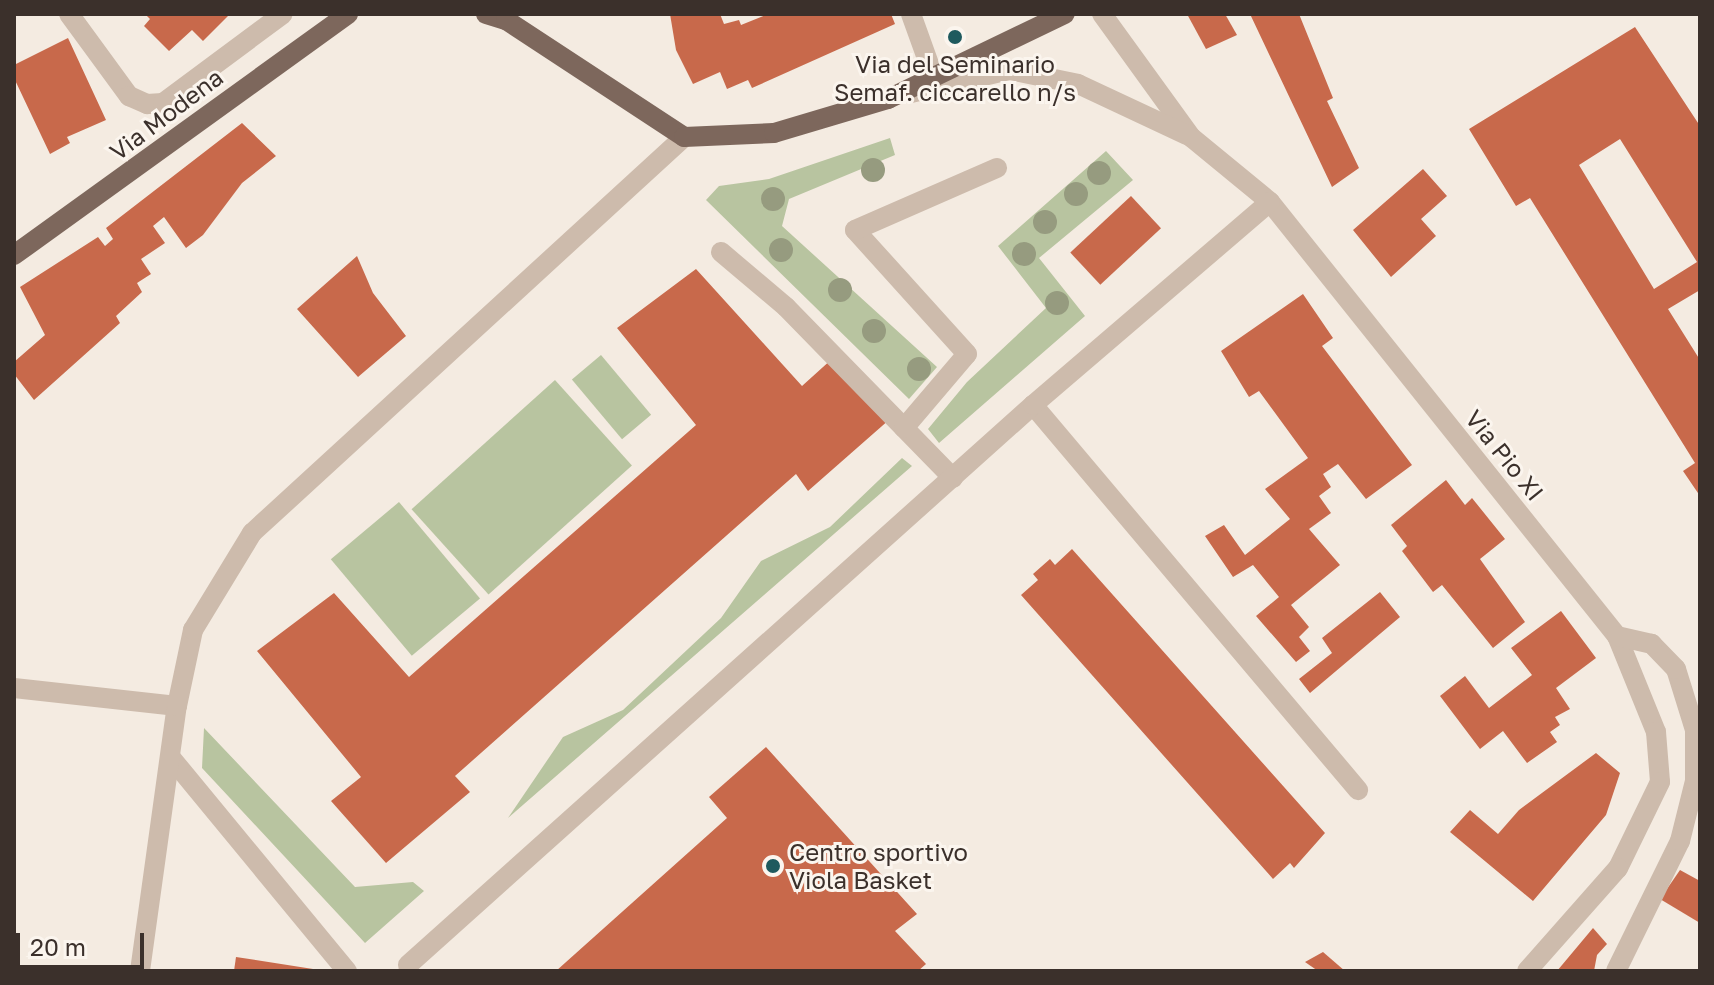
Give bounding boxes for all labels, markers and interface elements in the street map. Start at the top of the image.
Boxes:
marker: Via del Seminario Semaf. ciccarello n/s [946,28,964,46]
place label: Via del Seminario Semaf. ciccarello n/s [834,50,1076,106]
street label: Via Modena [104,62,228,166]
street label: Via Pio XI [1460,404,1550,506]
place label: Centro sportivo Viola Basket [789,838,968,894]
marker: Centro sportivo Viola Basket [764,857,782,875]
scale bar [20,917,148,967]
text: 20 m [30,932,86,961]

